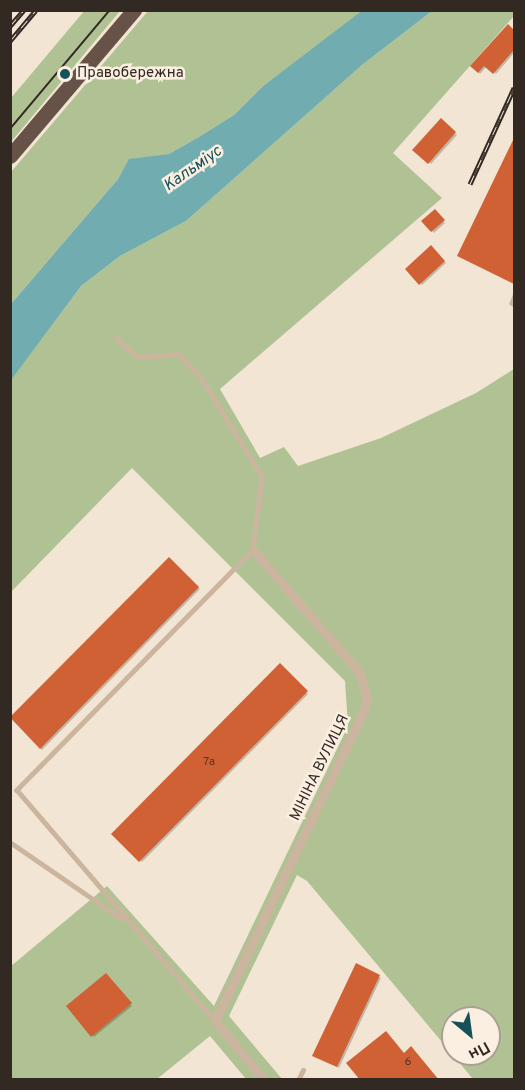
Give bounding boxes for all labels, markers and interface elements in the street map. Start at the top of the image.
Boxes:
place label: Правобережна [77,65,184,83]
marker: Правобережна [58,67,72,81]
water label: Кальміус [160,142,226,196]
street label: МІНІНА ВУЛИЦЯ [286,712,354,824]
house number: 7а [203,756,215,770]
north arrow [441,1006,501,1066]
text: Пн [464,1036,493,1064]
house number: 6 [404,1056,412,1070]

